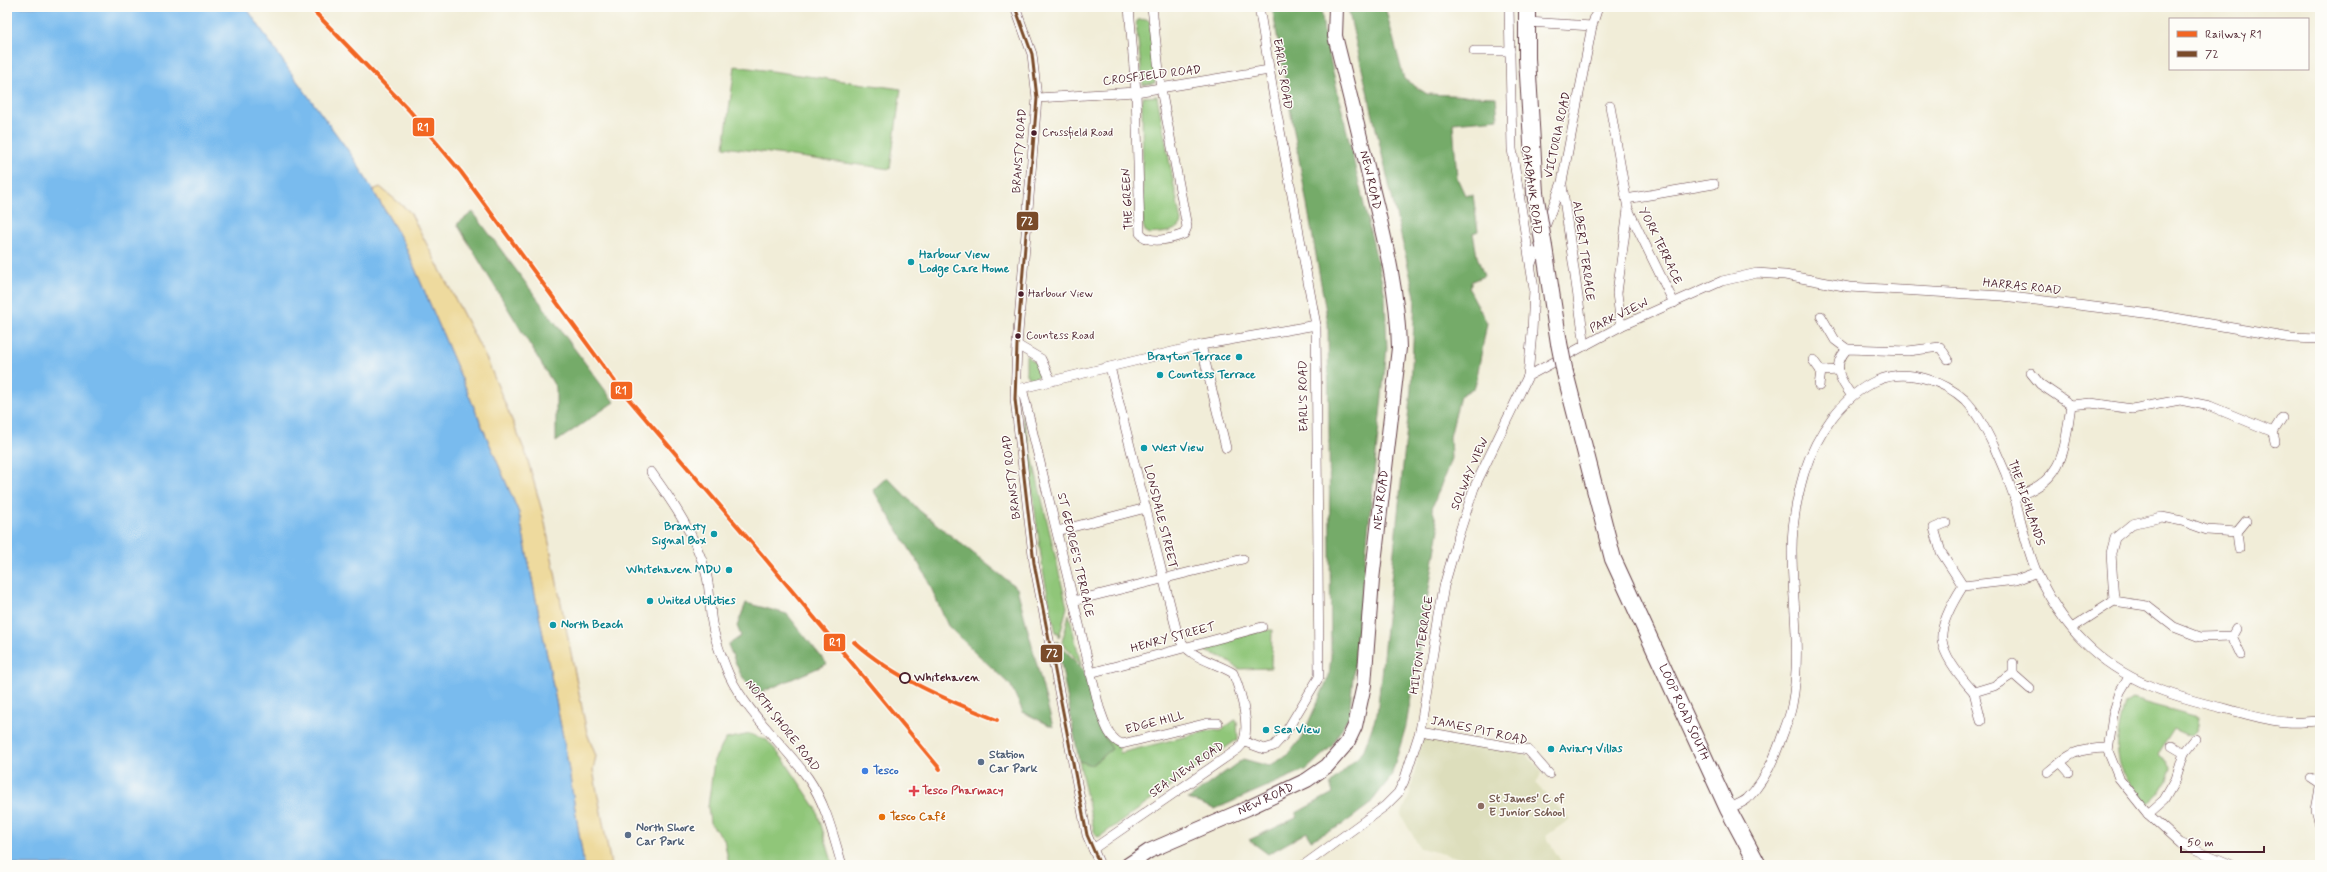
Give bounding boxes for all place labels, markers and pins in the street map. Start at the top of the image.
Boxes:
place label: Crossfield Road [1042,126,1113,140]
marker: Crossfield Road [1029,128,1039,138]
place label: Harbour View Lodge Care Home [919,247,1010,278]
marker: Harbour View Lodge Care Home [906,257,916,267]
place label: Harbour View [1028,287,1093,301]
marker: Harbour View [1016,289,1026,299]
place label: Countess Road [1026,329,1094,343]
marker: Countess Road [1013,331,1023,341]
place label: Brayton Terrace [1147,349,1232,365]
marker: Brayton Terrace [1234,352,1244,362]
place label: Countess Terrace [1168,367,1256,383]
marker: Countess Terrace [1155,370,1165,380]
place label: West View [1151,440,1204,456]
marker: West View [1139,443,1149,453]
place label: Bransty Signal Box [652,519,706,550]
marker: Bransty Signal Box [709,529,719,539]
place label: Whitehaven MDU [625,562,721,578]
marker: Whitehaven MDU [724,565,734,575]
place label: United Utilities [658,593,736,609]
marker: United Utilities [645,596,655,606]
place label: North Beach [561,617,623,633]
marker: North Beach [548,620,558,630]
place label: Whitehaven [913,670,980,686]
marker: Whitehaven [899,672,911,684]
place label: Sea View [1274,722,1320,738]
marker: Sea View [1261,725,1271,735]
place label: Aviary Villas [1559,741,1623,757]
marker: Aviary Villas [1546,744,1556,754]
place label: Station Car Park [989,747,1038,777]
marker: Station Car Park [976,757,986,767]
place label: Tesco [873,763,899,779]
marker: Tesco [860,766,870,776]
place label: Tesco Pharmacy [922,783,1004,799]
marker: Tesco Pharmacy [909,786,919,796]
place label: St James' C of E Junior School [1489,791,1565,821]
marker: St James' C of E Junior School [1476,801,1486,811]
place label: Tesco Café [890,809,946,825]
marker: Tesco Café [877,812,887,822]
place label: North Shore Car Park [636,820,695,850]
marker: North Shore Car Park [623,830,633,840]

